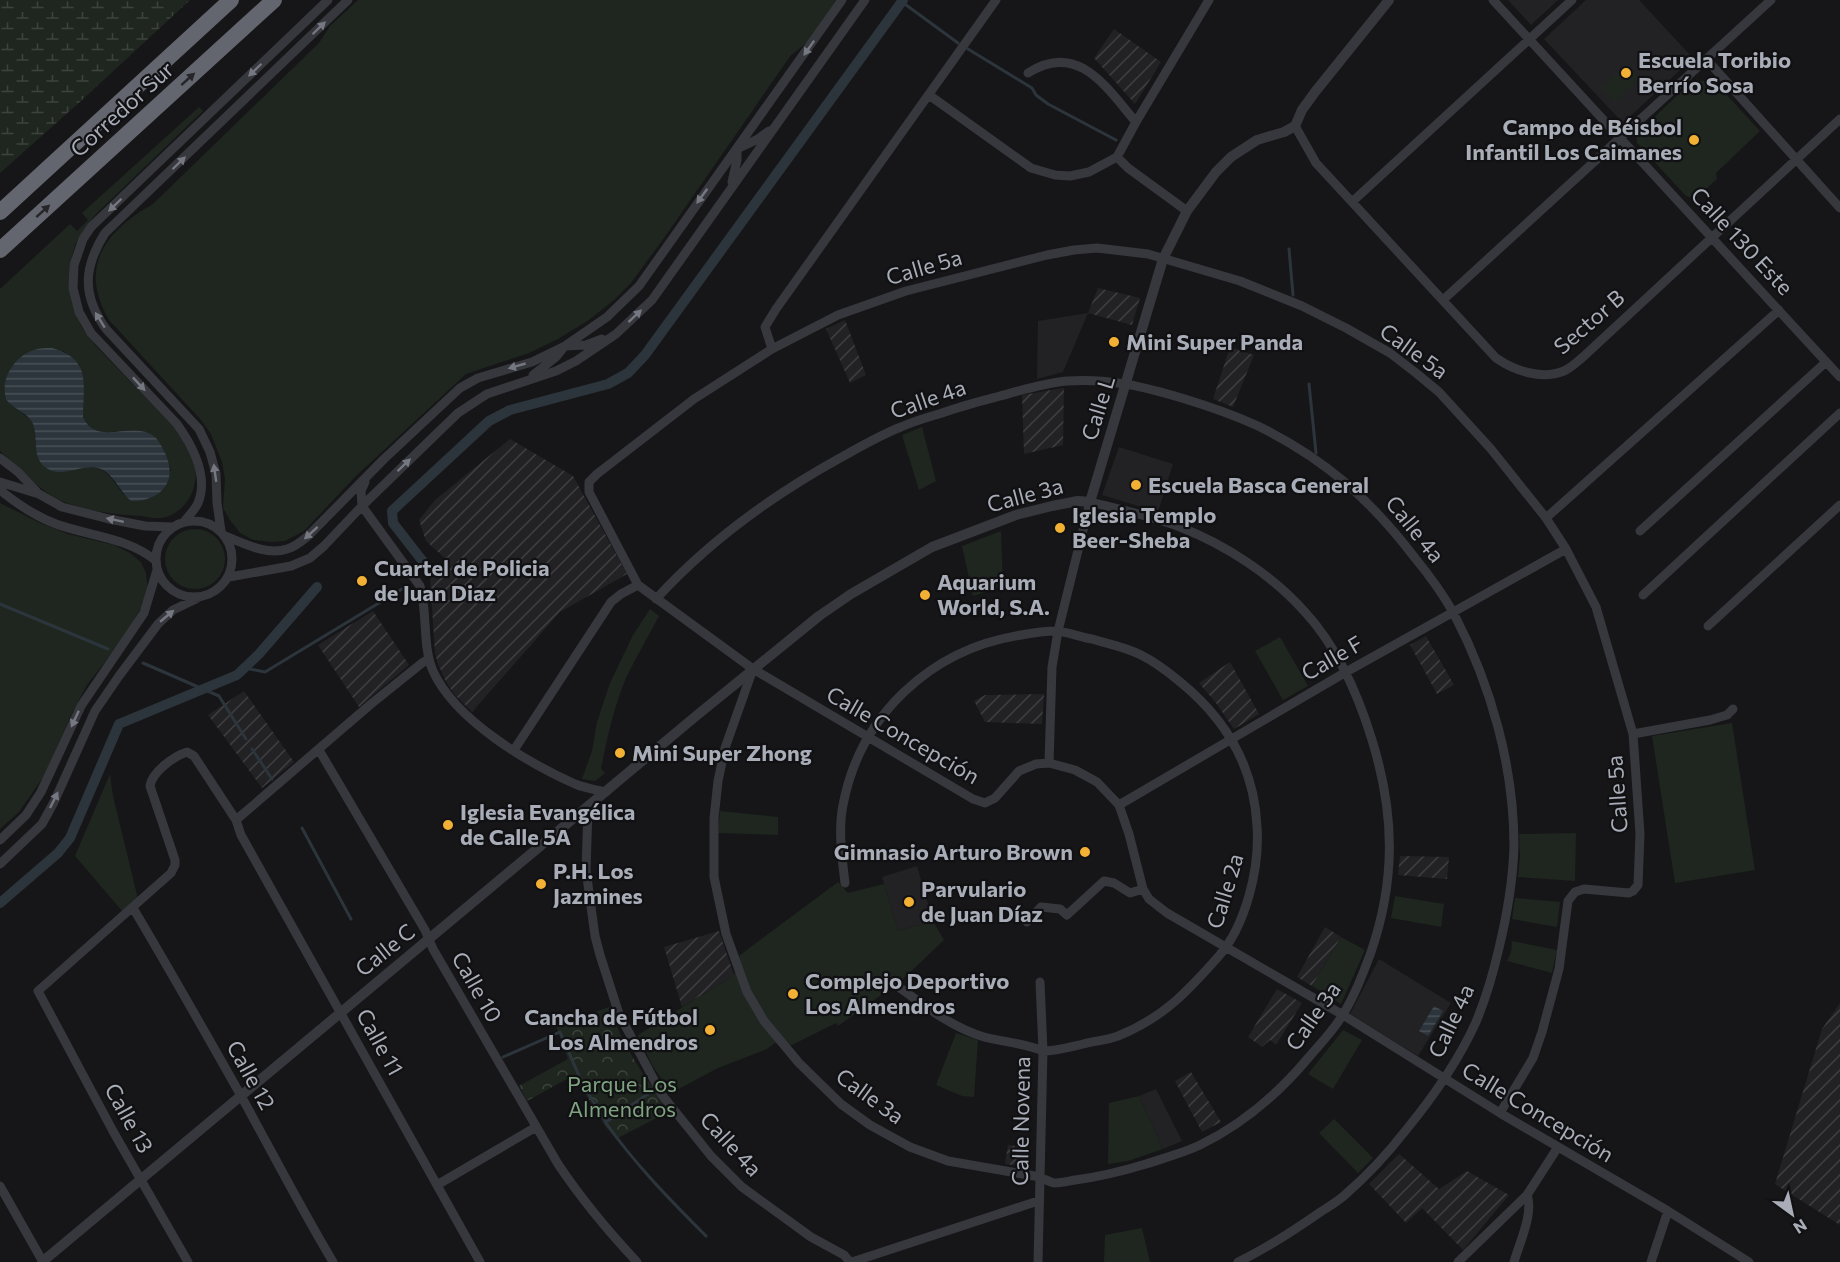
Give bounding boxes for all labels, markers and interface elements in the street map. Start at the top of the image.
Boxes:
one-way arrow [312,21,326,35]
one-way arrow [803,39,815,55]
place label: Escuela Toribio Berrío Sosa [1638,46,1791,98]
street label: Corredor Sur [64,55,179,162]
one-way arrow [249,62,263,76]
marker: Escuela Toribio Berrío Sosa [1619,66,1633,80]
one-way arrow [180,73,194,87]
place label: Campo de Béisbol Infantil Los Caimanes [1465,113,1682,165]
marker: Campo de Béisbol Infantil Los Caimanes [1687,133,1701,147]
one-way arrow [171,156,185,170]
street label: Calle 130 Este [1686,181,1799,300]
one-way arrow [697,189,709,204]
one-way arrow [108,197,122,211]
one-way arrow [36,204,51,218]
street label: Calle 5a [883,243,965,290]
street label: Sector B [1548,284,1629,360]
one-way arrow [627,309,642,323]
one-way arrow [95,312,106,328]
street label: Calle 5a [1375,317,1454,384]
place label: Mini Super Panda [1126,328,1303,355]
marker: Mini Super Panda [1107,335,1121,349]
one-way arrow [508,362,526,371]
street label: Calle L [1075,372,1120,443]
street label: Calle 4a [886,373,969,424]
one-way arrow [131,376,145,390]
one-way arrow [397,459,411,473]
one-way arrow [210,464,219,483]
street label: Calle 3a [984,471,1066,518]
place label: Escuela Basca General [1148,471,1369,498]
marker: Escuela Basca General [1129,478,1143,492]
street label: Calle 4a [1380,490,1451,568]
place label: Iglesia Templo Beer-Sheba [1072,501,1216,553]
one-way arrow [106,515,125,524]
marker: Iglesia Templo Beer-Sheba [1053,521,1067,535]
one-way arrow [304,526,319,540]
place label: Cuartel de Policia de Juan Diaz [374,554,550,606]
place label: Aquarium World, S.A. [937,568,1050,620]
marker: Cuartel de Policia de Juan Diaz [355,574,369,588]
marker: Aquarium World, S.A. [918,588,932,602]
one-way arrow [159,609,175,622]
street label: Calle F [1296,629,1367,686]
street label: Calle Concepción [822,680,985,789]
one-way arrow [70,710,79,727]
place label: Mini Super Zhong [632,739,812,766]
marker: Mini Super Zhong [613,746,627,760]
street label: Calle 5a [1600,754,1633,834]
one-way arrow [50,792,59,809]
place label: Iglesia Evangélica de Calle 5A [460,798,635,850]
marker: Iglesia Evangélica de Calle 5A [441,818,455,832]
place label: Gimnasio Arturo Brown [834,838,1073,865]
marker: Gimnasio Arturo Brown [1078,845,1092,859]
street label: Calle 2a [1200,850,1249,932]
place label: P.H. Los Jazmines [553,857,643,909]
place label: Parvulario de Juan Díaz [921,875,1043,927]
marker: P.H. Los Jazmines [534,877,548,891]
marker: Parvulario de Juan Díaz [902,895,916,909]
street label: Calle C [350,918,420,982]
street label: Calle 10 [446,947,508,1027]
place label: Complejo Deportivo Los Almendros [805,967,1009,1019]
street label: Calle 3a [1279,976,1346,1055]
street label: Calle 4a [1422,980,1479,1062]
marker: Complejo Deportivo Los Almendros [786,987,800,1001]
place label: Cancha de Fútbol Los Almendros [524,1003,698,1055]
street label: Calle 11 [351,1004,410,1080]
marker: Cancha de Fútbol Los Almendros [703,1023,717,1037]
street label: Calle 12 [221,1035,281,1114]
street label: Calle Novena [1006,1056,1035,1186]
street label: Calle Concepción [1458,1056,1619,1167]
street label: Calle 3a [831,1062,910,1129]
park label: Parque Los Almendros [567,1070,677,1122]
street label: Calle 13 [99,1078,160,1157]
street label: Calle 4a [695,1106,768,1181]
north arrow [1762,1184,1822,1244]
text: N [1790,1216,1811,1238]

